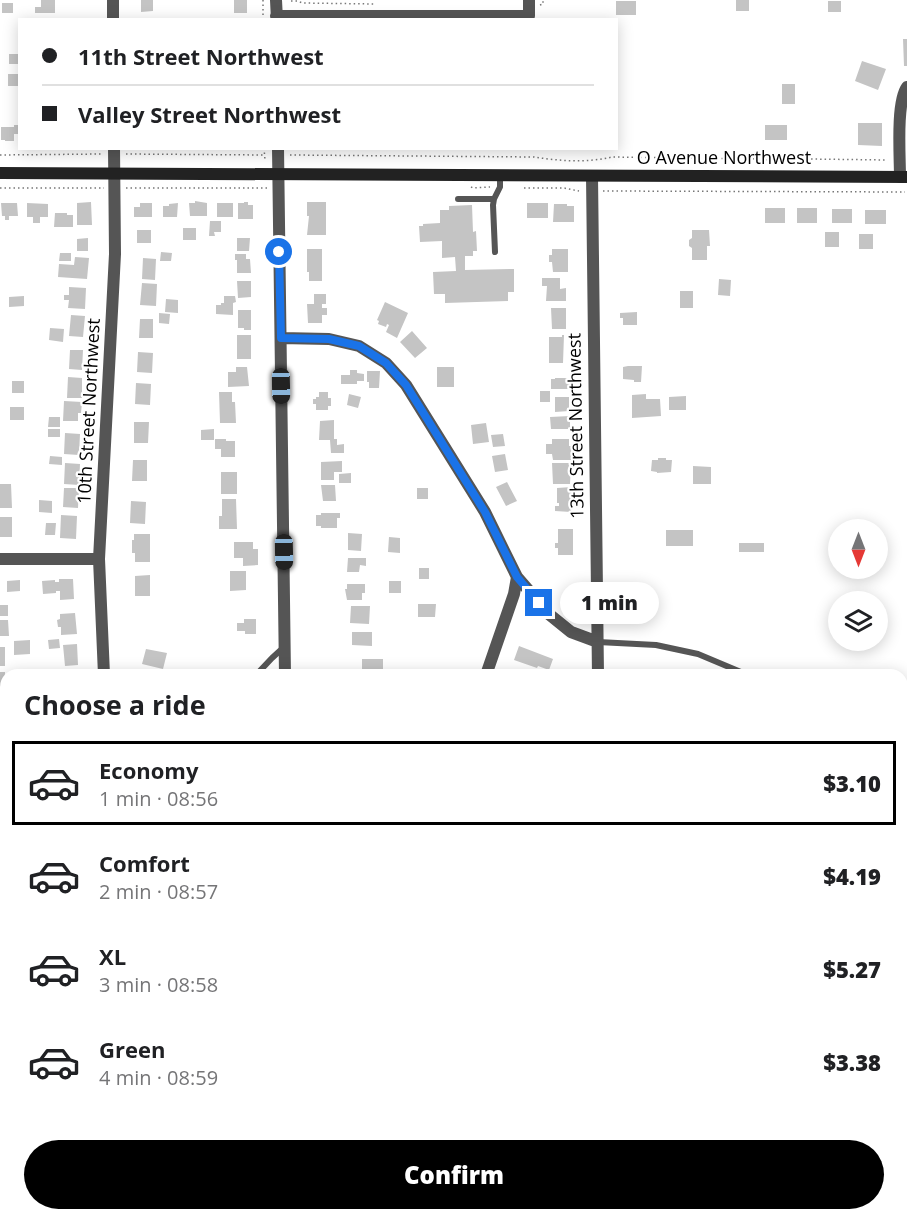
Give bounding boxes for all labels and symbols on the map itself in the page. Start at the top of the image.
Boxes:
street label: O Avenue Northwest [637,145,811,169]
route start [265,238,292,265]
street label: 10th Street Northwest [71,317,105,504]
street label: 13th Street Northwest [561,333,589,519]
car [272,368,290,404]
north arrow [828,519,888,579]
car [275,534,293,570]
callout: 1 min [560,582,659,624]
route end [525,589,552,616]

